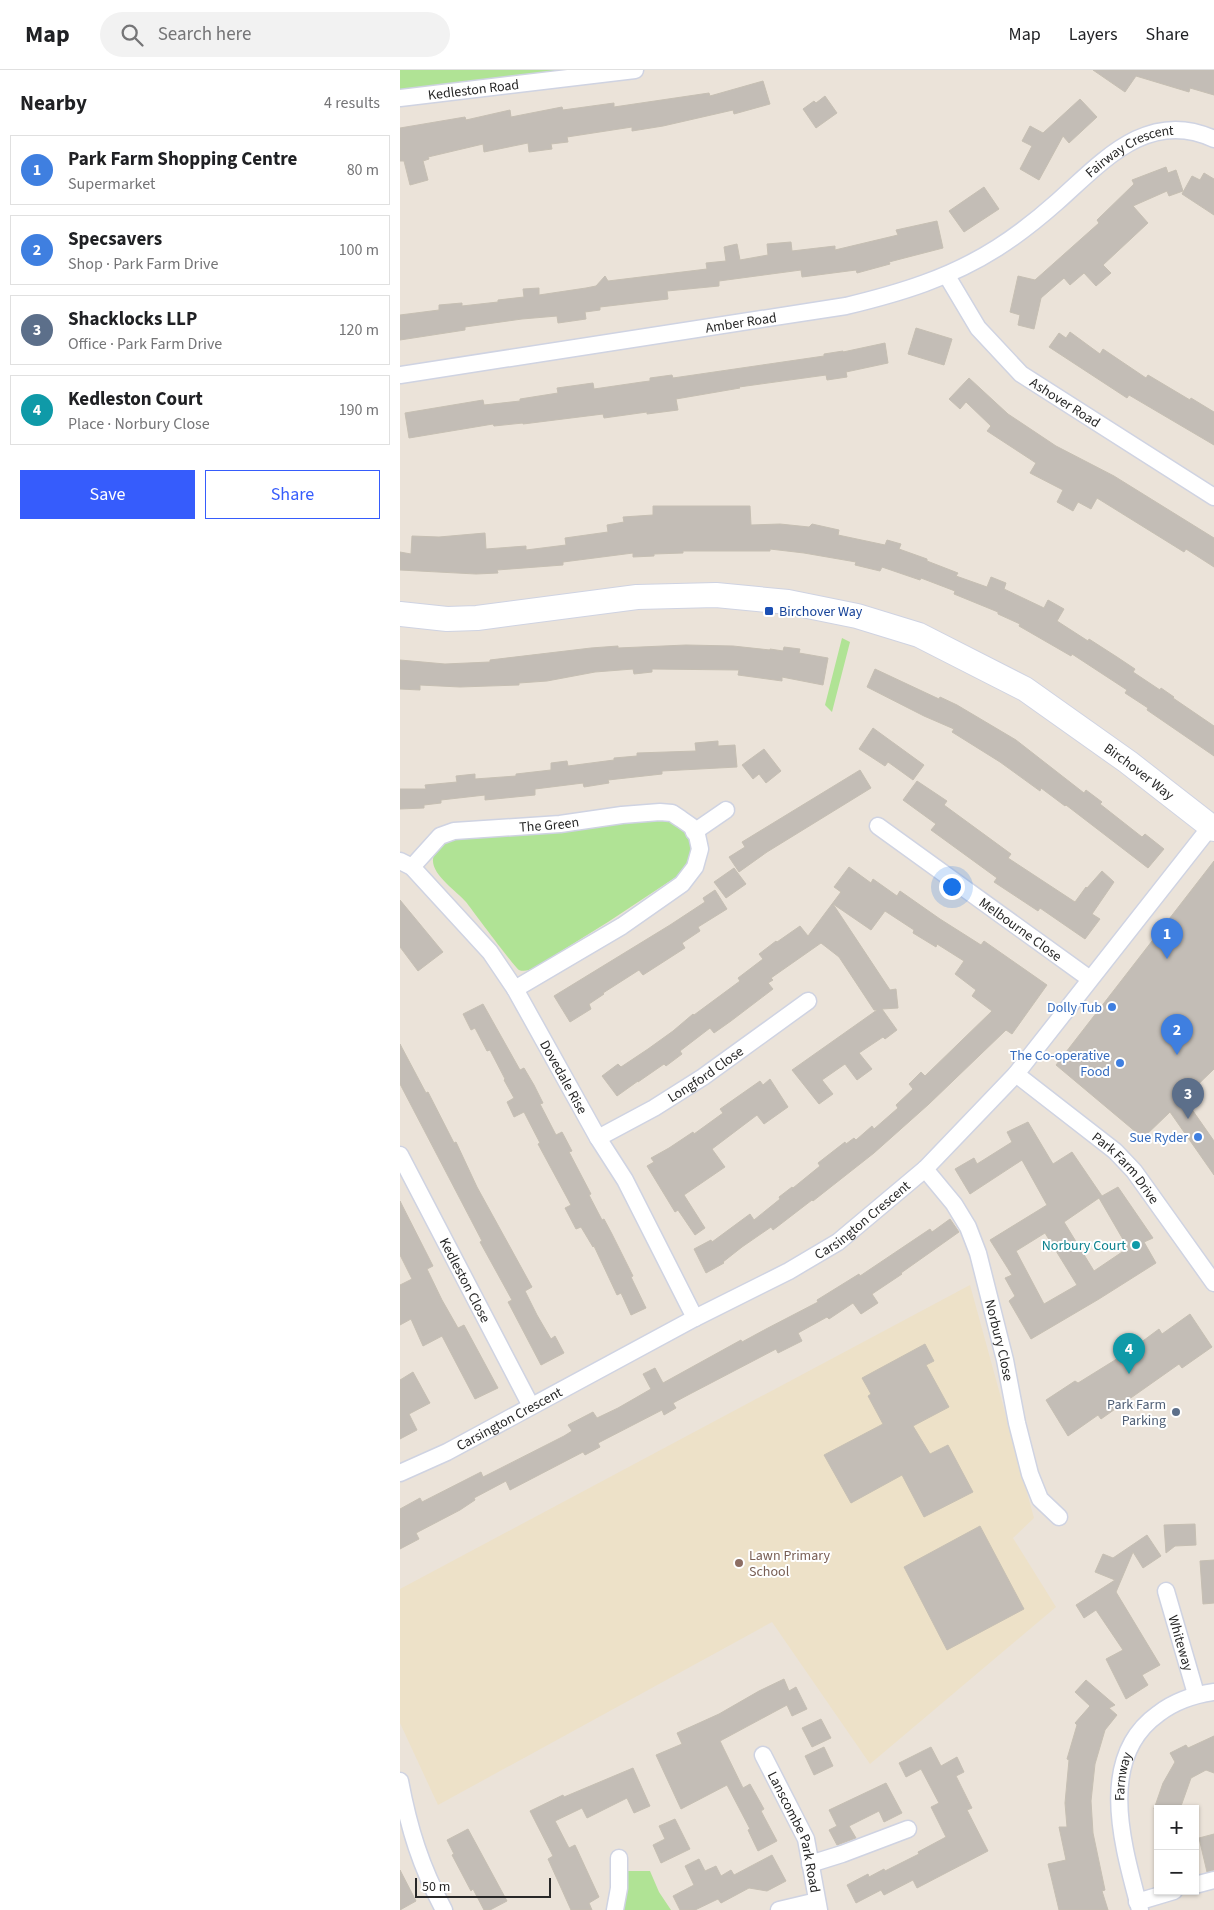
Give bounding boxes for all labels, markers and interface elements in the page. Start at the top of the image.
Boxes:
search box [100,12,450,57]
text: Map [25,17,70,52]
icon: search [118,21,146,49]
text: Search here [158,21,251,48]
text: Map [1009,22,1041,47]
text: Layers [1069,22,1118,47]
text: Share [1146,22,1189,47]
street label: Kedleston Road [427,75,520,106]
text: Nearby [20,88,87,118]
text: 4 results [324,92,380,114]
street label: Fairway Crescent [1081,121,1174,183]
text: Park Farm Shopping Centre [68,146,297,173]
text: 1 [33,159,41,181]
text: 80 m [347,159,379,181]
text: Supermarket [68,173,155,195]
text: Specsavers [68,226,162,253]
text: 2 [33,239,41,261]
text: 100 m [339,239,379,261]
text: Shop · Park Farm Drive [68,253,218,275]
text: Shacklocks LLP [68,306,197,333]
street label: Amber Road [704,308,778,339]
text: 3 [33,319,41,341]
text: 120 m [339,319,379,341]
text: Office · Park Farm Drive [68,333,222,355]
street label: Ashover Road [1026,373,1104,433]
text: Kedleston Court [68,386,203,413]
text: 4 [33,399,41,421]
text: 190 m [339,399,379,421]
text: Place · Norbury Close [68,413,210,435]
button: Save [20,470,195,519]
button: Share [205,470,380,519]
place label: Birchover Way [779,602,863,622]
marker: Birchover Way [763,605,775,617]
street label: Birchover Way [1099,739,1178,806]
street label: The Green [519,812,580,838]
your location [939,874,965,900]
street label: Melbourne Close [975,893,1066,967]
pin: 1 [1151,918,1183,959]
place label: Dolly Tub [1047,998,1102,1018]
marker: Dolly Tub [1106,1001,1118,1013]
pin: 2 [1161,1014,1193,1055]
street label: Dovedale Rise [534,1037,592,1118]
street label: Longford Close [664,1042,748,1108]
place label: The Co-operative Food [1010,1046,1110,1082]
marker: The Co-operative Food [1114,1057,1126,1069]
pin: 3 [1172,1078,1204,1119]
street label: Park Farm Drive [1087,1128,1163,1208]
place label: Sue Ryder [1129,1128,1188,1148]
marker: Sue Ryder [1192,1131,1204,1143]
street label: Carsington Crescent [811,1176,915,1265]
street label: Kedleston Close [434,1234,495,1327]
place label: Norbury Court [1042,1236,1126,1256]
marker: Norbury Court [1130,1239,1142,1251]
street label: Norbury Close [979,1297,1018,1383]
pin: 4 [1113,1333,1145,1374]
street label: Carsington Crescent [453,1382,566,1456]
place label: Park Farm Parking [1107,1395,1166,1431]
marker: Park Farm Parking [1170,1406,1182,1418]
place label: Lawn Primary School [749,1546,830,1582]
marker: Lawn Primary School [733,1557,745,1569]
street label: Whiteway [1163,1613,1198,1674]
street label: Farnway [1110,1749,1138,1801]
street label: Lanscombe Park Road [762,1768,825,1894]
map controls [1154,1805,1199,1895]
button: + [1154,1805,1199,1850]
button: − [1154,1850,1199,1895]
scale bar [415,1875,551,1898]
text: 50 m [422,1877,450,1897]

